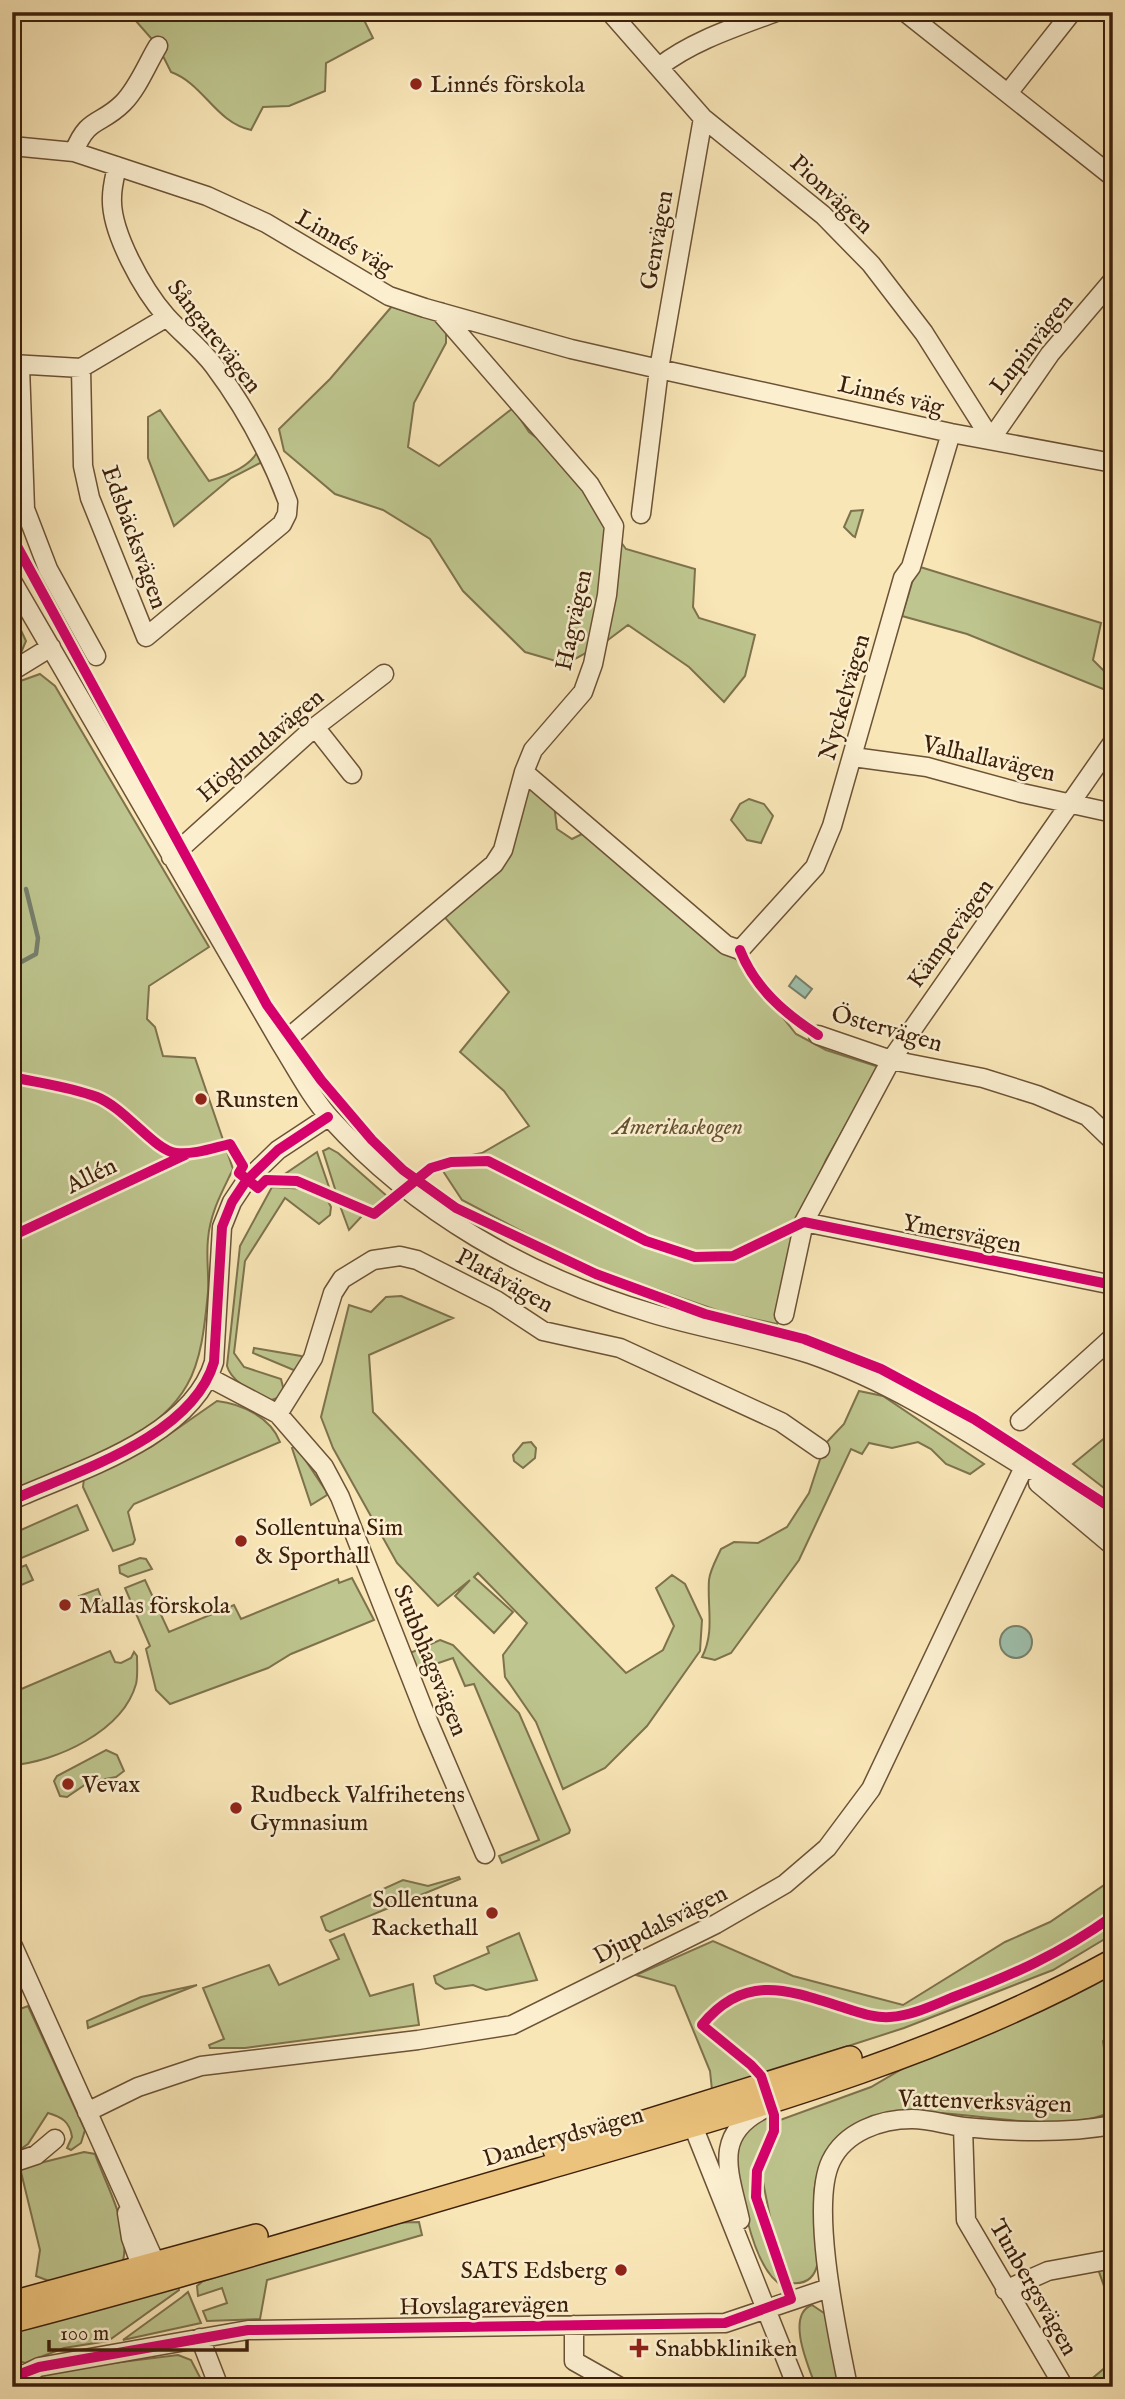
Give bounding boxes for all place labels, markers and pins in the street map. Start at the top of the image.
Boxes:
place label: Linnés förskola [430,70,585,101]
marker: Linnés förskola [408,76,424,92]
place label: Runsten [215,1085,299,1116]
marker: Runsten [193,1091,209,1107]
place label: Sollentuna Sim & Sporthall [255,1513,403,1572]
marker: Sollentuna Sim & Sporthall [233,1533,249,1549]
place label: Mallas förskola [79,1591,231,1622]
marker: Mallas förskola [57,1597,73,1613]
place label: Vevax [81,1770,140,1801]
marker: Vevax [60,1776,76,1792]
place label: Rudbeck Valfrihetens Gymnasium [250,1780,465,1839]
marker: Rudbeck Valfrihetens Gymnasium [228,1800,244,1816]
place label: Sollentuna Rackethall [371,1885,479,1944]
marker: Sollentuna Rackethall [484,1905,500,1921]
place label: SATS Edsberg [461,2256,608,2287]
marker: SATS Edsberg [613,2262,629,2278]
place label: Snabbkliniken [655,2334,798,2365]
marker: Snabbkliniken [629,2338,649,2358]

